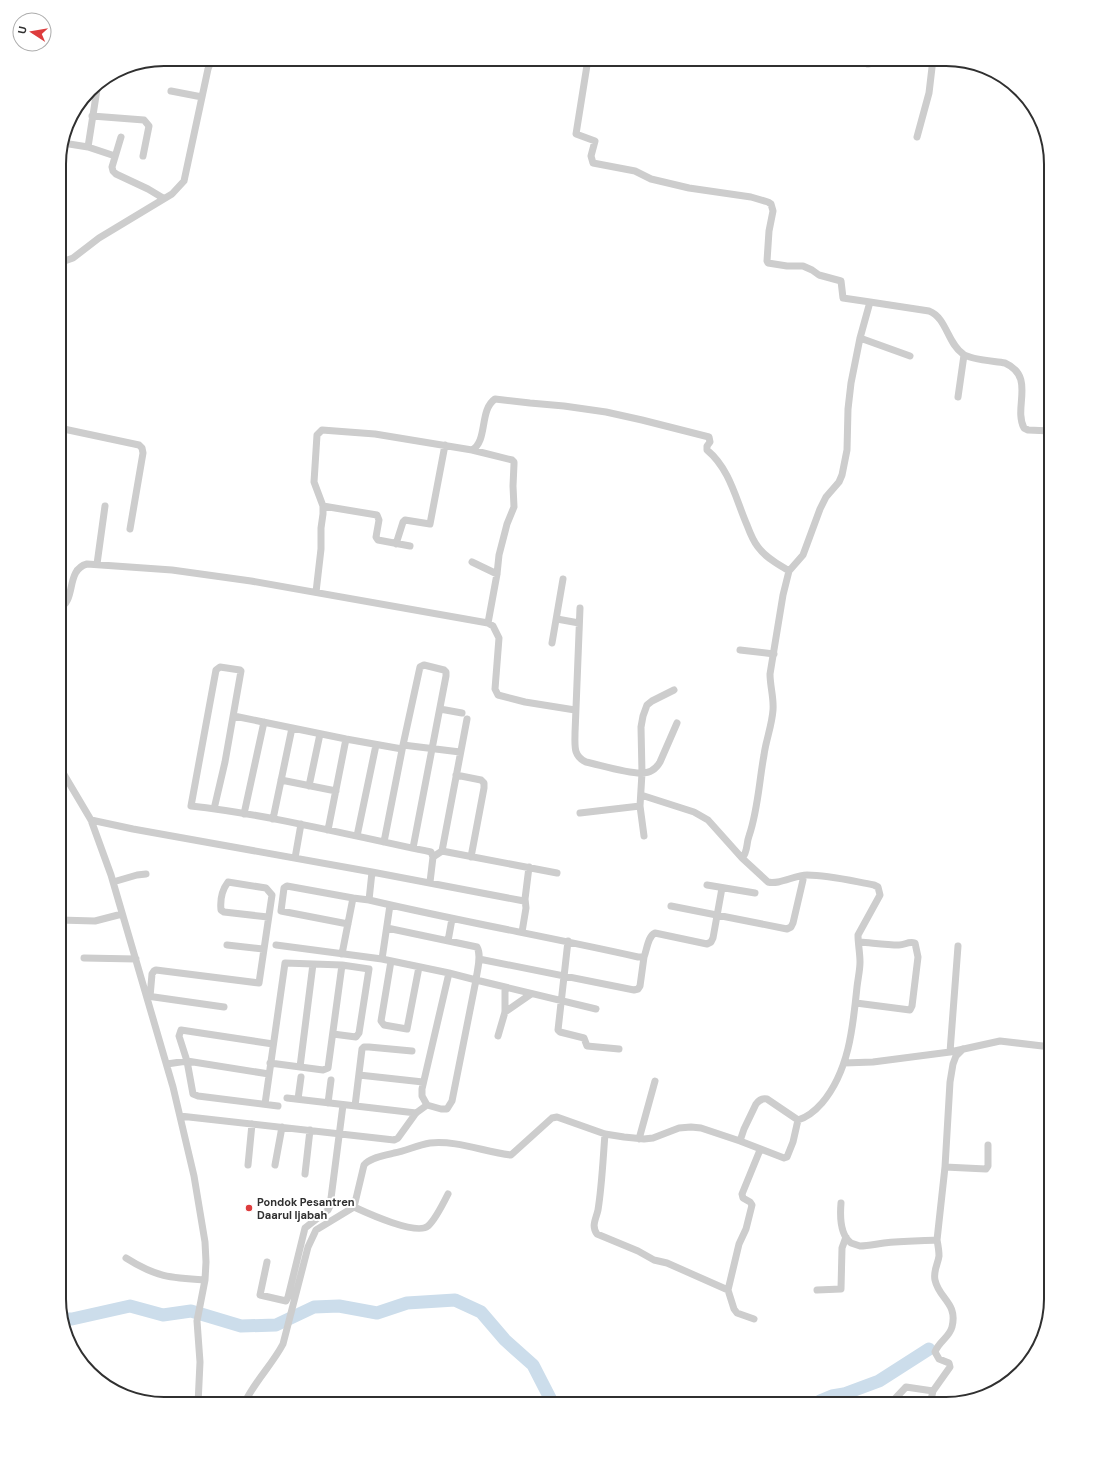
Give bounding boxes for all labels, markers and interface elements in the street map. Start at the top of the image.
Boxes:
north arrow [12,12,52,52]
text: U [15,25,30,35]
place label: Pondok Pesantren Daarul Ijabah [257,1195,355,1222]
marker: Pondok Pesantren Daarul Ijabah [244,1203,254,1213]

